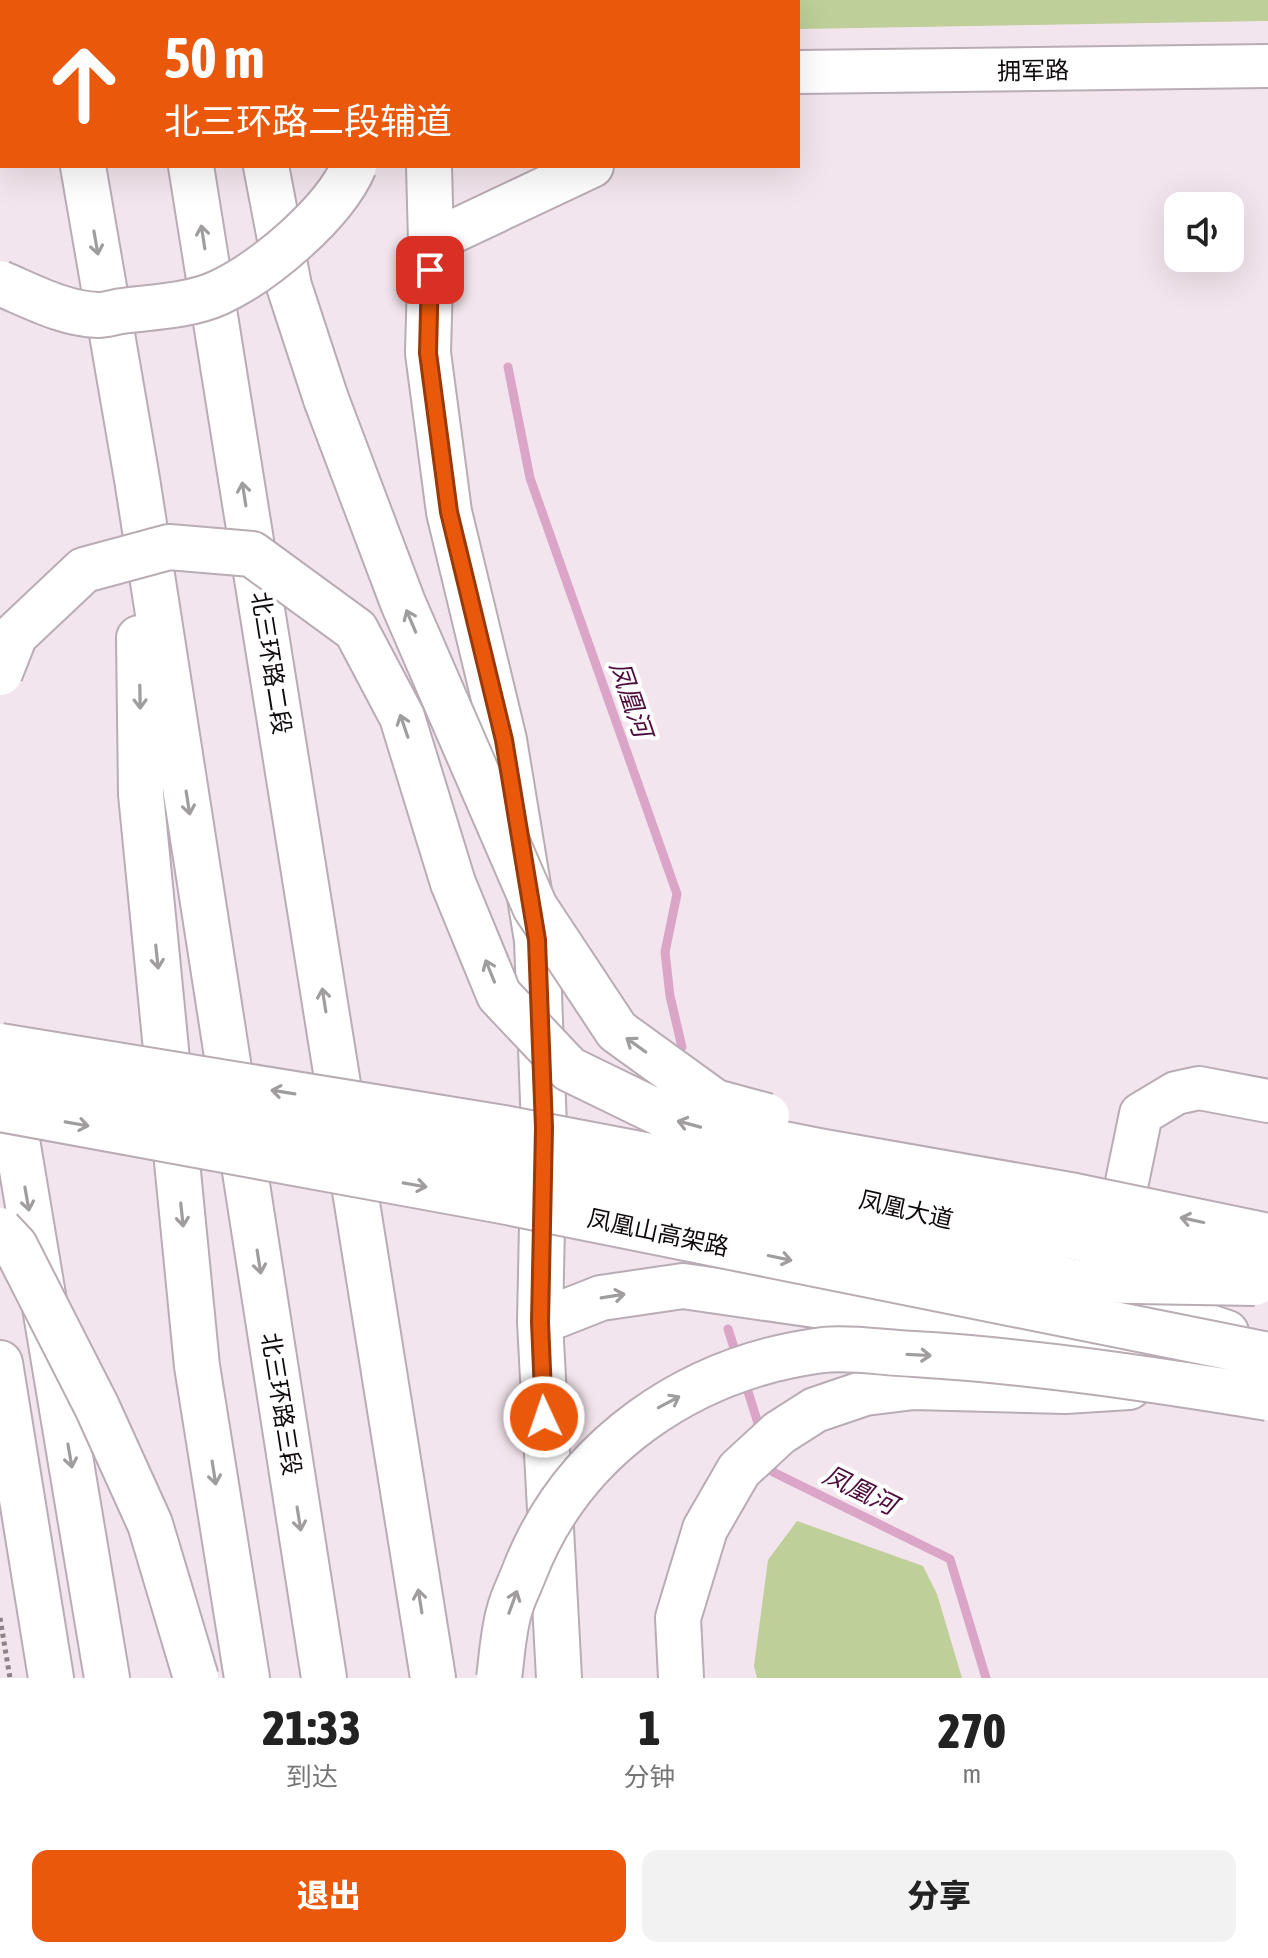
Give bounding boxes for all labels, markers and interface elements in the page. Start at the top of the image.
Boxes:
text: 50 m [164,26,265,90]
icon: ahead [32,32,136,136]
street label: 拥军路 [997,56,1069,85]
text: 北三环路二段辅道 [164,100,452,142]
map controls [1164,192,1244,272]
button: sound [1164,192,1244,272]
one-way arrow [195,225,210,250]
one-way arrow [89,230,104,255]
pin [396,236,464,304]
icon: arrive [408,248,452,292]
one-way arrow [236,482,251,507]
street label: 北三环路二段 [247,590,296,736]
one-way arrow [403,609,418,633]
water label: 凤凰河 [604,657,660,745]
one-way arrow [132,683,148,710]
one-way arrow [396,714,411,739]
one-way arrow [181,790,196,816]
one-way arrow [150,943,165,970]
one-way arrow [481,959,496,984]
one-way arrow [316,987,331,1013]
one-way arrow [625,1037,647,1053]
one-way arrow [270,1084,296,1099]
one-way arrow [676,1116,702,1131]
one-way arrow [63,1117,89,1132]
one-way arrow [402,1178,427,1193]
one-way arrow [20,1186,35,1212]
street label: 凤凰大道 [856,1186,956,1233]
one-way arrow [175,1201,190,1228]
street label: 凤凰山高架路 [585,1204,731,1261]
one-way arrow [1179,1212,1205,1227]
one-way arrow [252,1249,267,1274]
one-way arrow [767,1251,792,1266]
one-way arrow [600,1288,625,1303]
street label: 北三环路三段 [257,1331,306,1477]
one-way arrow [905,1347,932,1362]
position arrow [502,1375,586,1459]
one-way arrow [657,1394,681,1410]
one-way arrow [63,1443,78,1468]
water label: 凤凰河 [818,1459,906,1523]
one-way arrow [207,1460,222,1485]
one-way arrow [292,1506,307,1531]
one-way arrow [412,1589,427,1614]
one-way arrow [507,1590,521,1614]
text: 21:33 [262,1700,361,1755]
text: 1 [638,1700,661,1755]
text: 270 [938,1703,1006,1758]
text: m [962,1759,981,1789]
text: 到达 [286,1762,338,1792]
text: 分钟 [624,1762,676,1792]
button: 退出 [32,1850,626,1942]
button: 分享 [642,1850,1236,1942]

